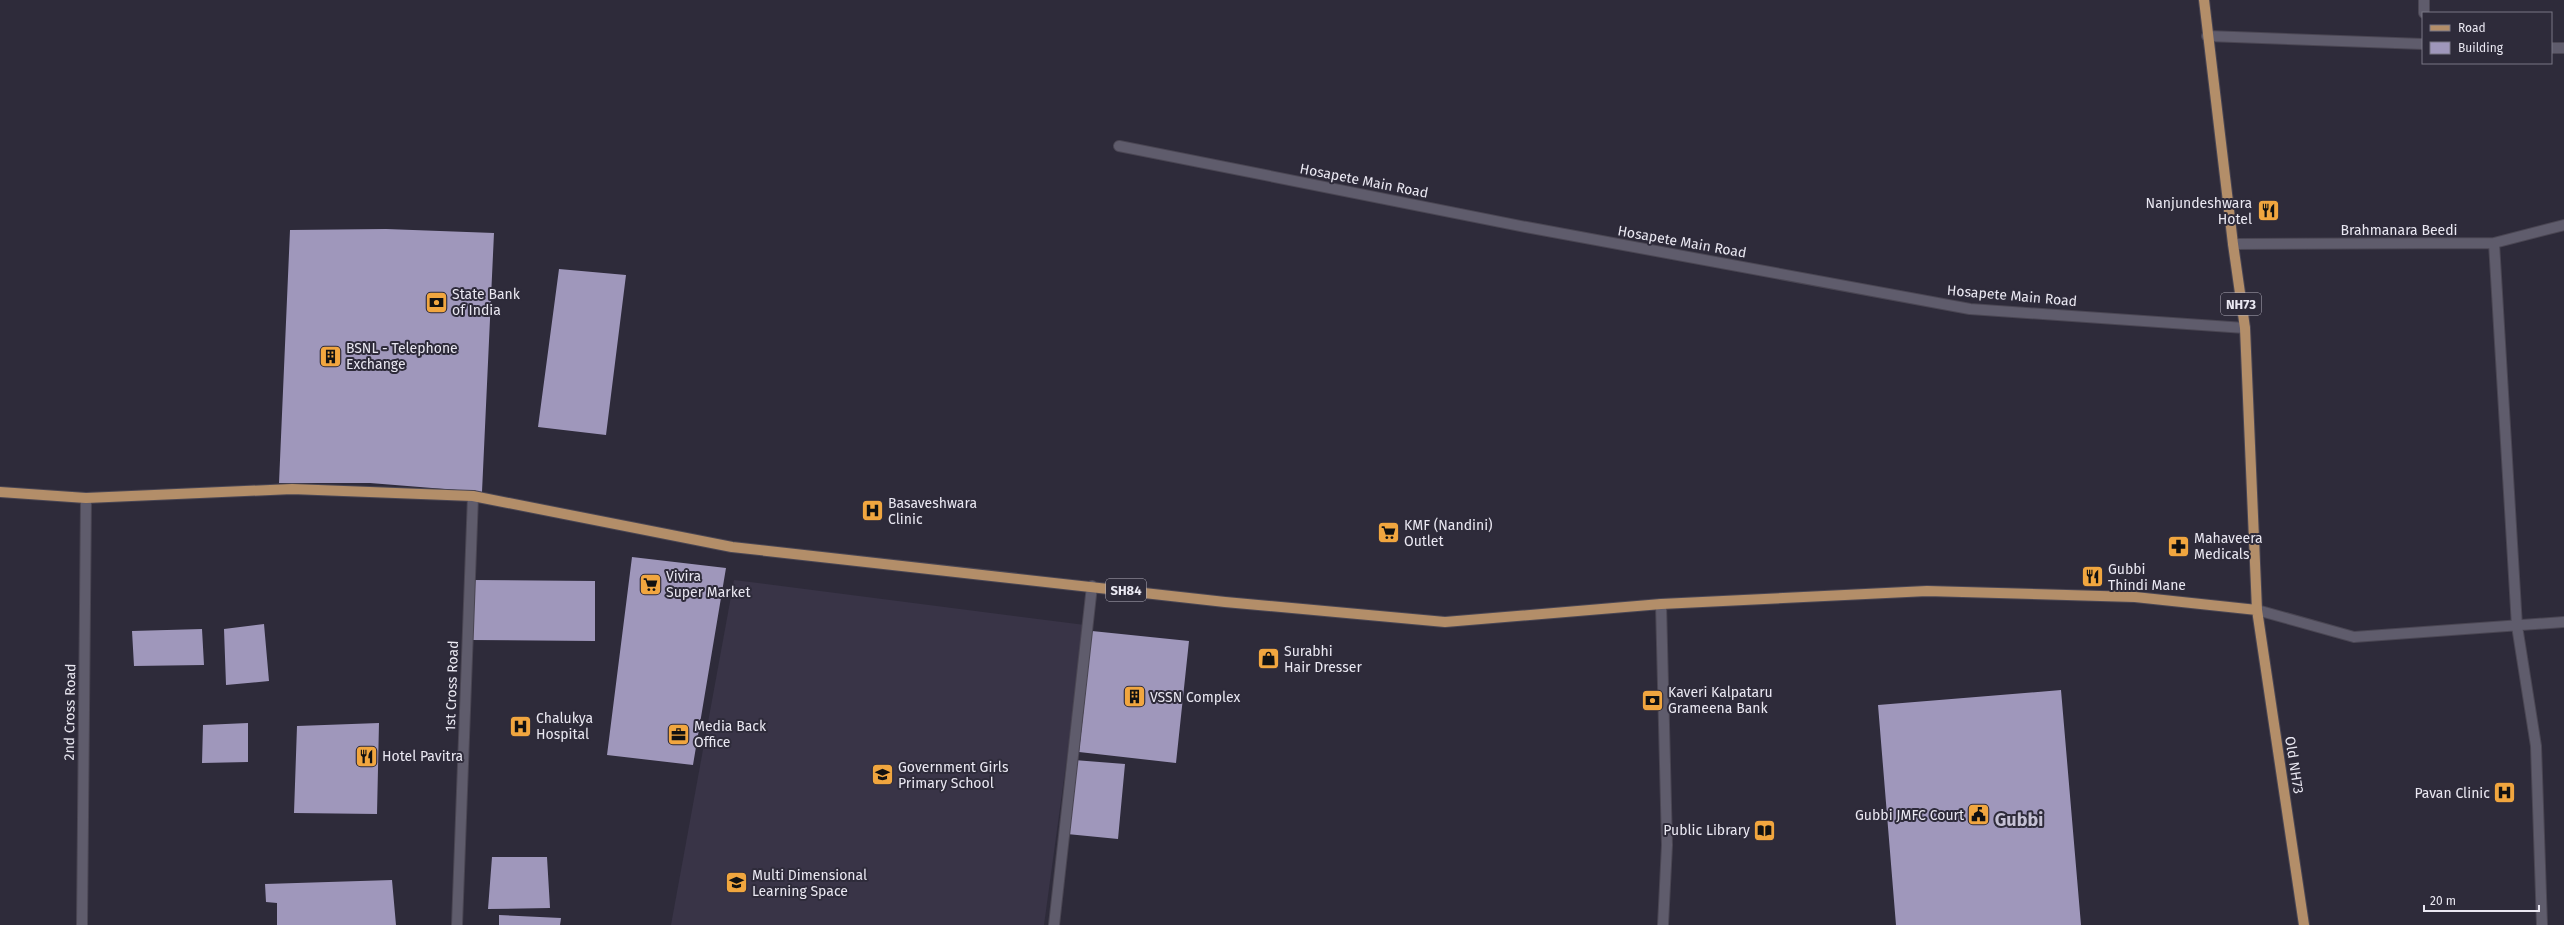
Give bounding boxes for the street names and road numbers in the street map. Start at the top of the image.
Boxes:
street label: Hosapete Main Road [1298,160,1430,202]
street label: Hosapete Main Road [1616,222,1748,262]
street label: Brahmanara Beedi [2340,222,2458,239]
street label: Hosapete Main Road [1946,282,2078,310]
road number: NH73 [2221,293,2261,315]
road number: SH84 [1106,579,1146,601]
street label: 1st Cross Road [442,640,462,732]
street label: 2nd Cross Road [61,663,79,761]
street label: Old NH73 [2281,735,2307,795]

